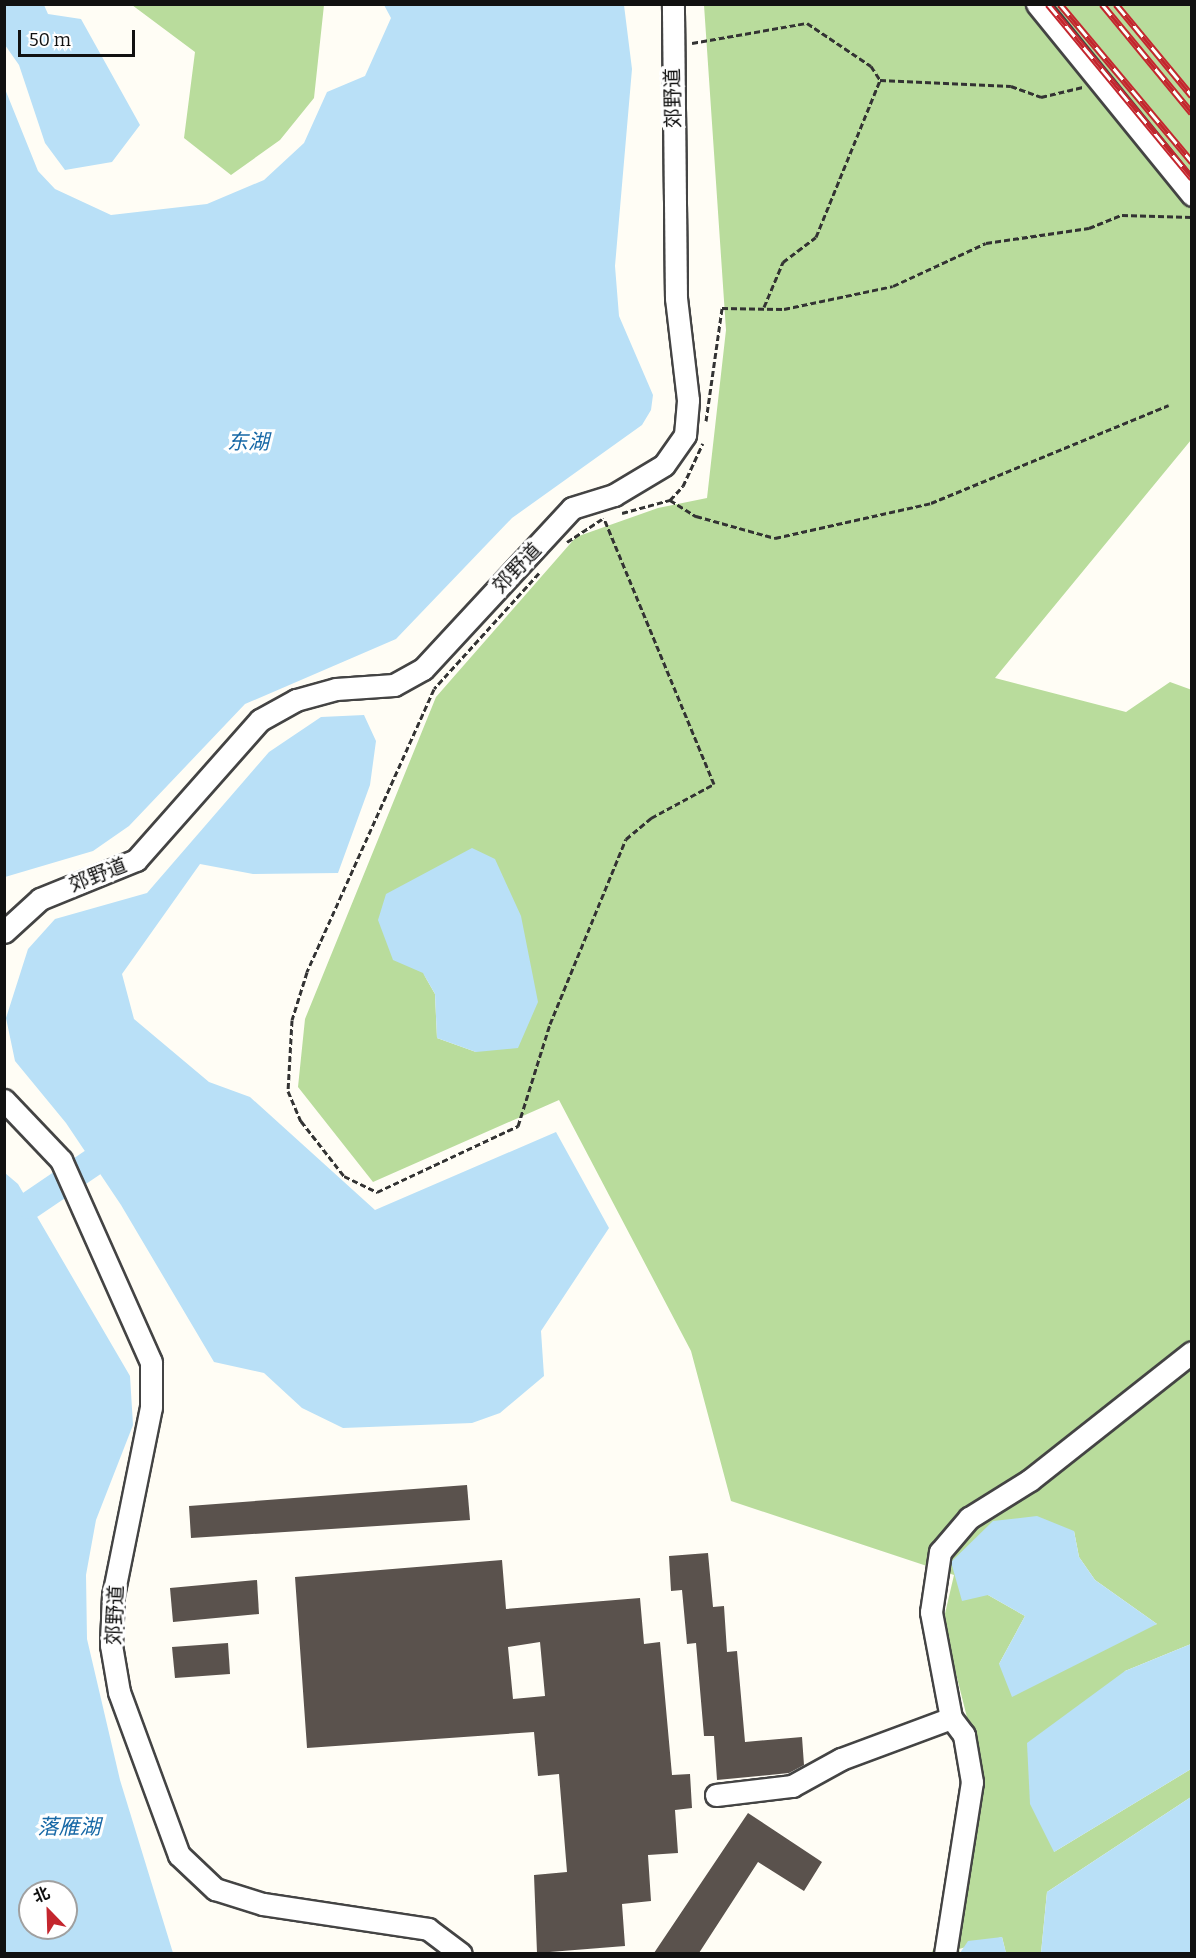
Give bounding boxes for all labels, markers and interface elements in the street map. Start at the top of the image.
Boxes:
scale bar [21,18,138,56]
text: 50 m [29,29,71,51]
street label: 郊野道 [660,68,686,128]
water label: 东湖 [227,429,269,455]
street label: 郊野道 [488,538,546,598]
street label: 郊野道 [66,853,130,897]
street label: 郊野道 [101,1584,129,1646]
water label: 落雁湖 [38,1814,100,1840]
north arrow [18,1880,78,1940]
text: 北 [30,1883,53,1907]

